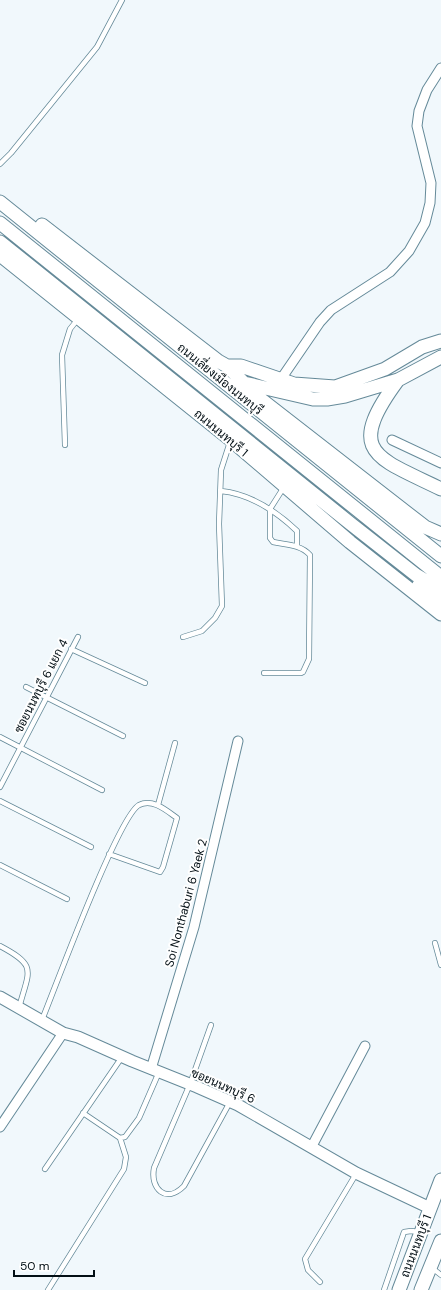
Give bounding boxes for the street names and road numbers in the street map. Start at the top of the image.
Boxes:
street label: ถนนเลี่ยงเมืองนนทบุรี [173,337,268,419]
street label: ถนนนนทบุรี 1 [190,406,251,461]
street label: ซอยนนทบุรี 6 แยก 4 [10,636,72,736]
street label: Soi Nonthaburi 6 Yaek 2 [161,837,211,969]
street label: ซอยนนทบุรี 6 [188,1065,258,1108]
street label: ถนนนนทบุรี 1 [397,1212,436,1280]

